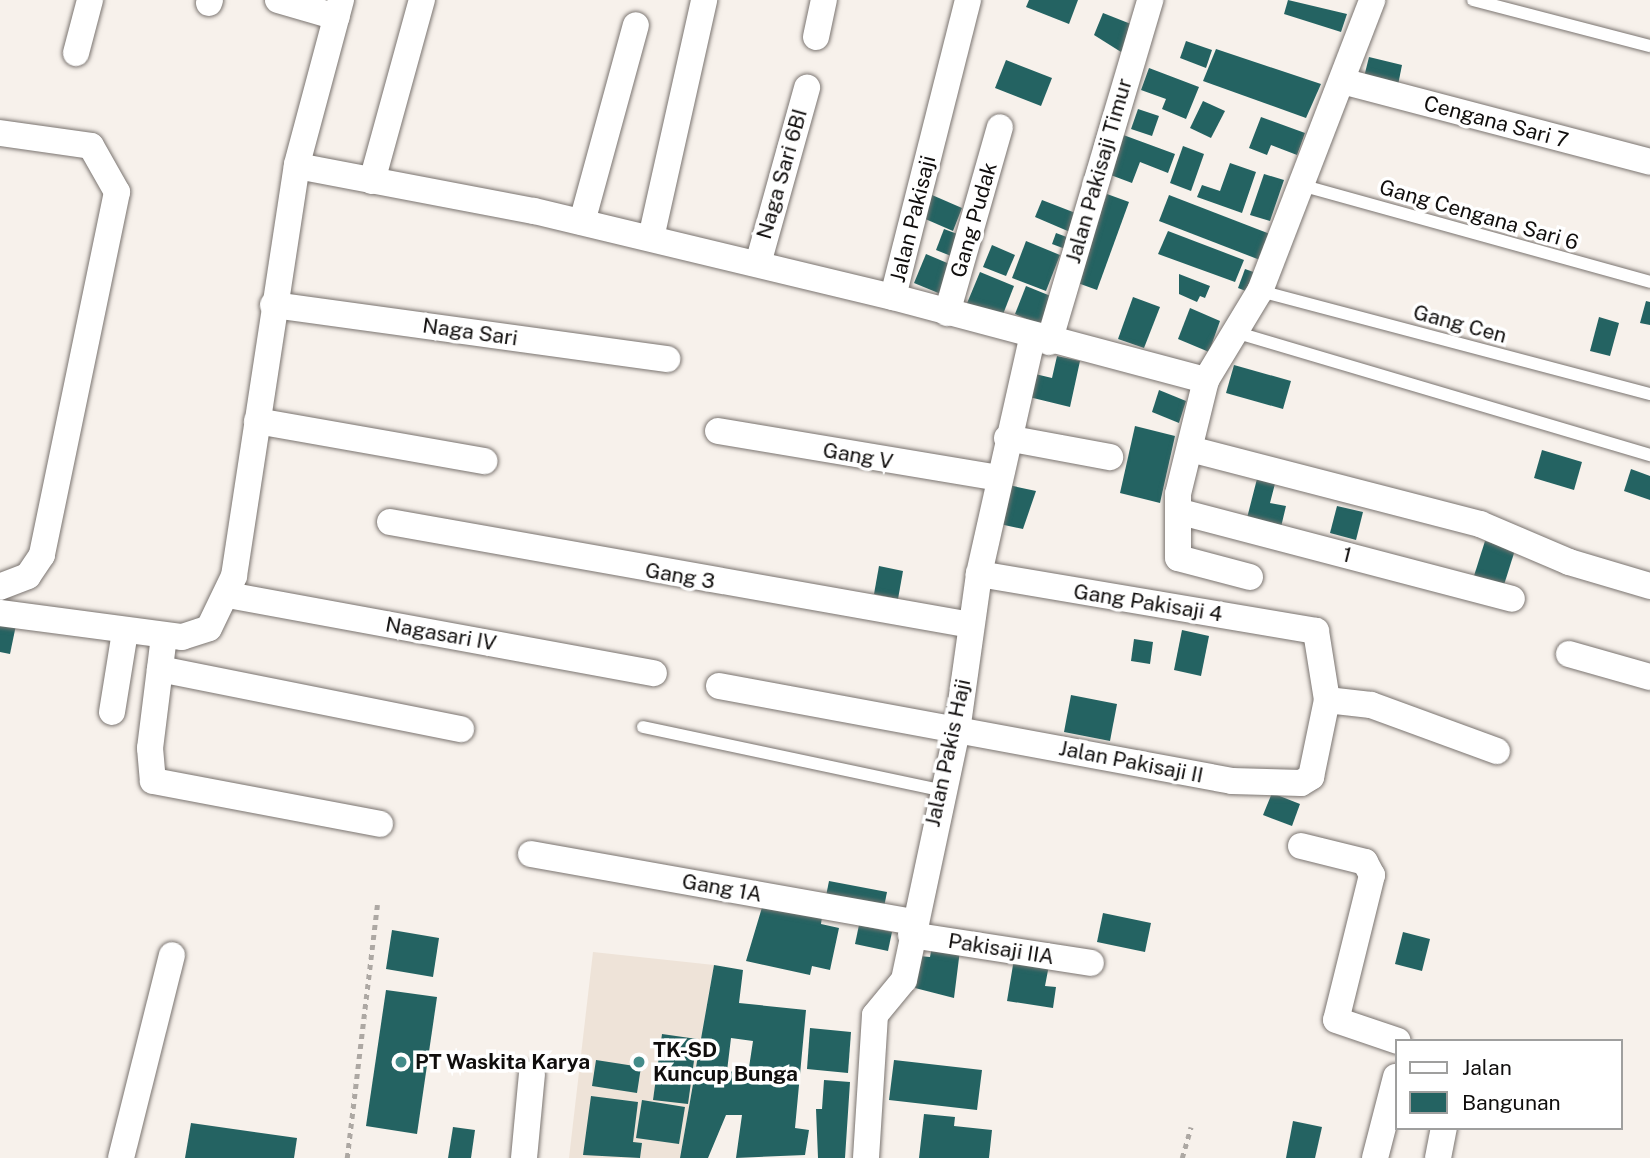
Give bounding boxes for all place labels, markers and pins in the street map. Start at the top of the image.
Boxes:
place label: TK-SD Kuncup Bunga [653,1037,798,1087]
place label: PT Waskita Karya [415,1049,591,1075]
marker: PT Waskita Karya [393,1054,409,1070]
marker: TK-SD Kuncup Bunga [631,1054,647,1070]

